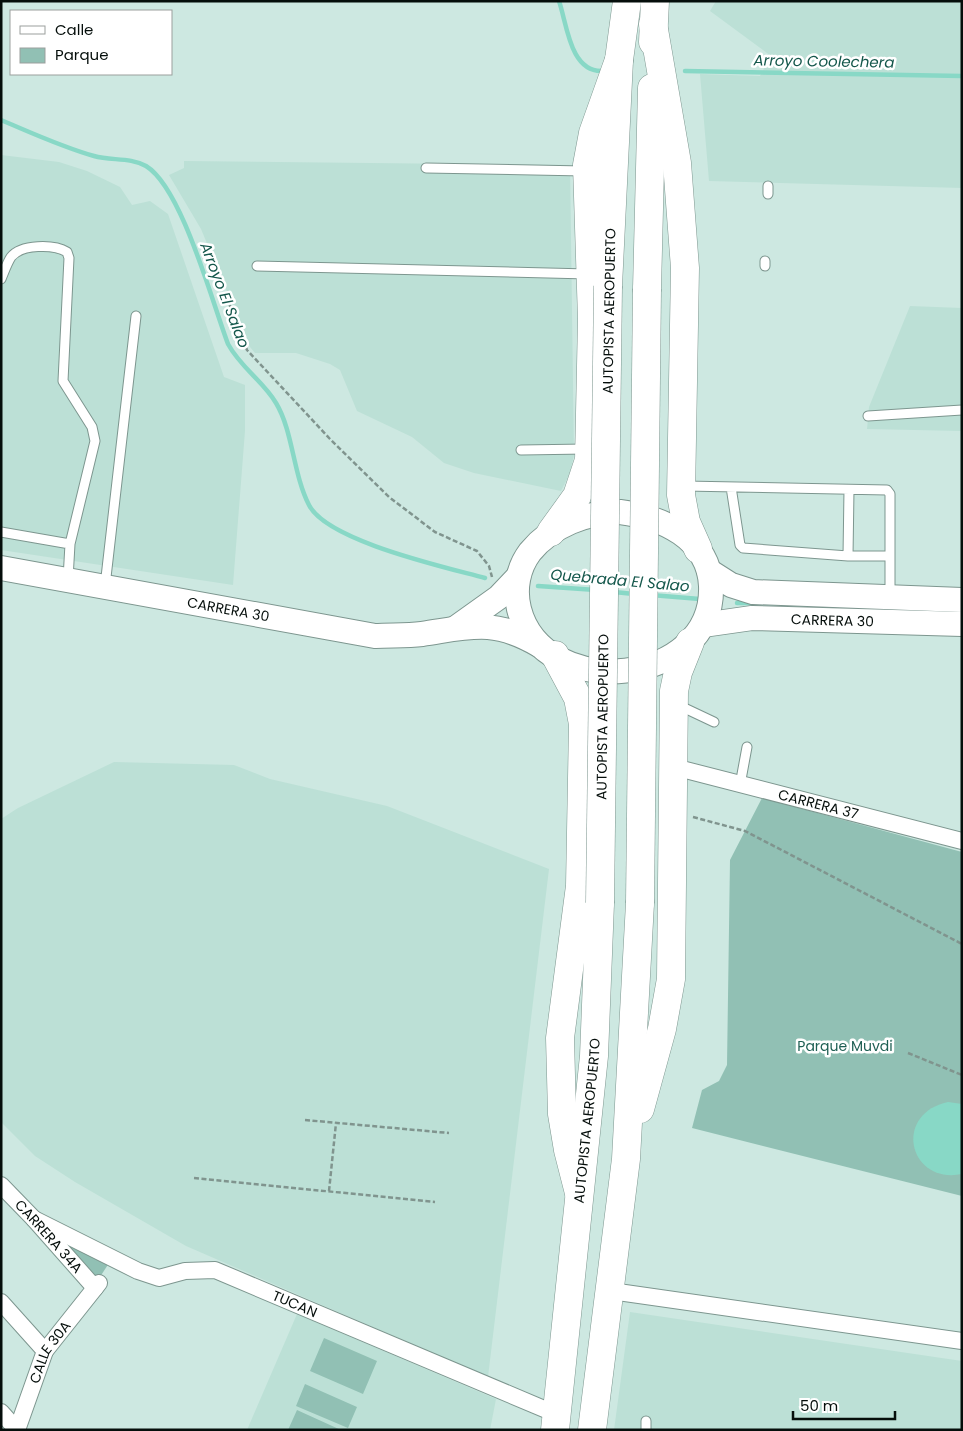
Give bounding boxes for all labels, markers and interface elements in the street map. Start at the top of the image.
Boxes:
legend [10,10,172,75]
text: Calle [55,19,93,40]
text: Parque [55,44,108,65]
water label: Arroyo Coolechera [752,49,895,73]
street label: AUTOPISTA AEROPUERTO [598,228,620,394]
water label: Arroyo El Salao [195,238,255,351]
water label: Quebrada El Salao [550,563,690,597]
street label: CARRERA 30 [186,592,271,627]
street label: CARRERA 30 [791,609,874,631]
street label: AUTOPISTA AEROPUERTO [591,634,613,800]
street label: CARRERA 37 [776,784,861,824]
park label: Parque Muvdi [797,1036,893,1056]
street label: AUTOPISTA AEROPUERTO [569,1038,605,1204]
street label: CARRERA 34A [10,1195,87,1277]
street label: TUCAN [269,1285,320,1322]
street label: CALLE 30A [24,1317,75,1386]
scale bar [793,1388,896,1420]
text: 50 m [800,1395,838,1416]

